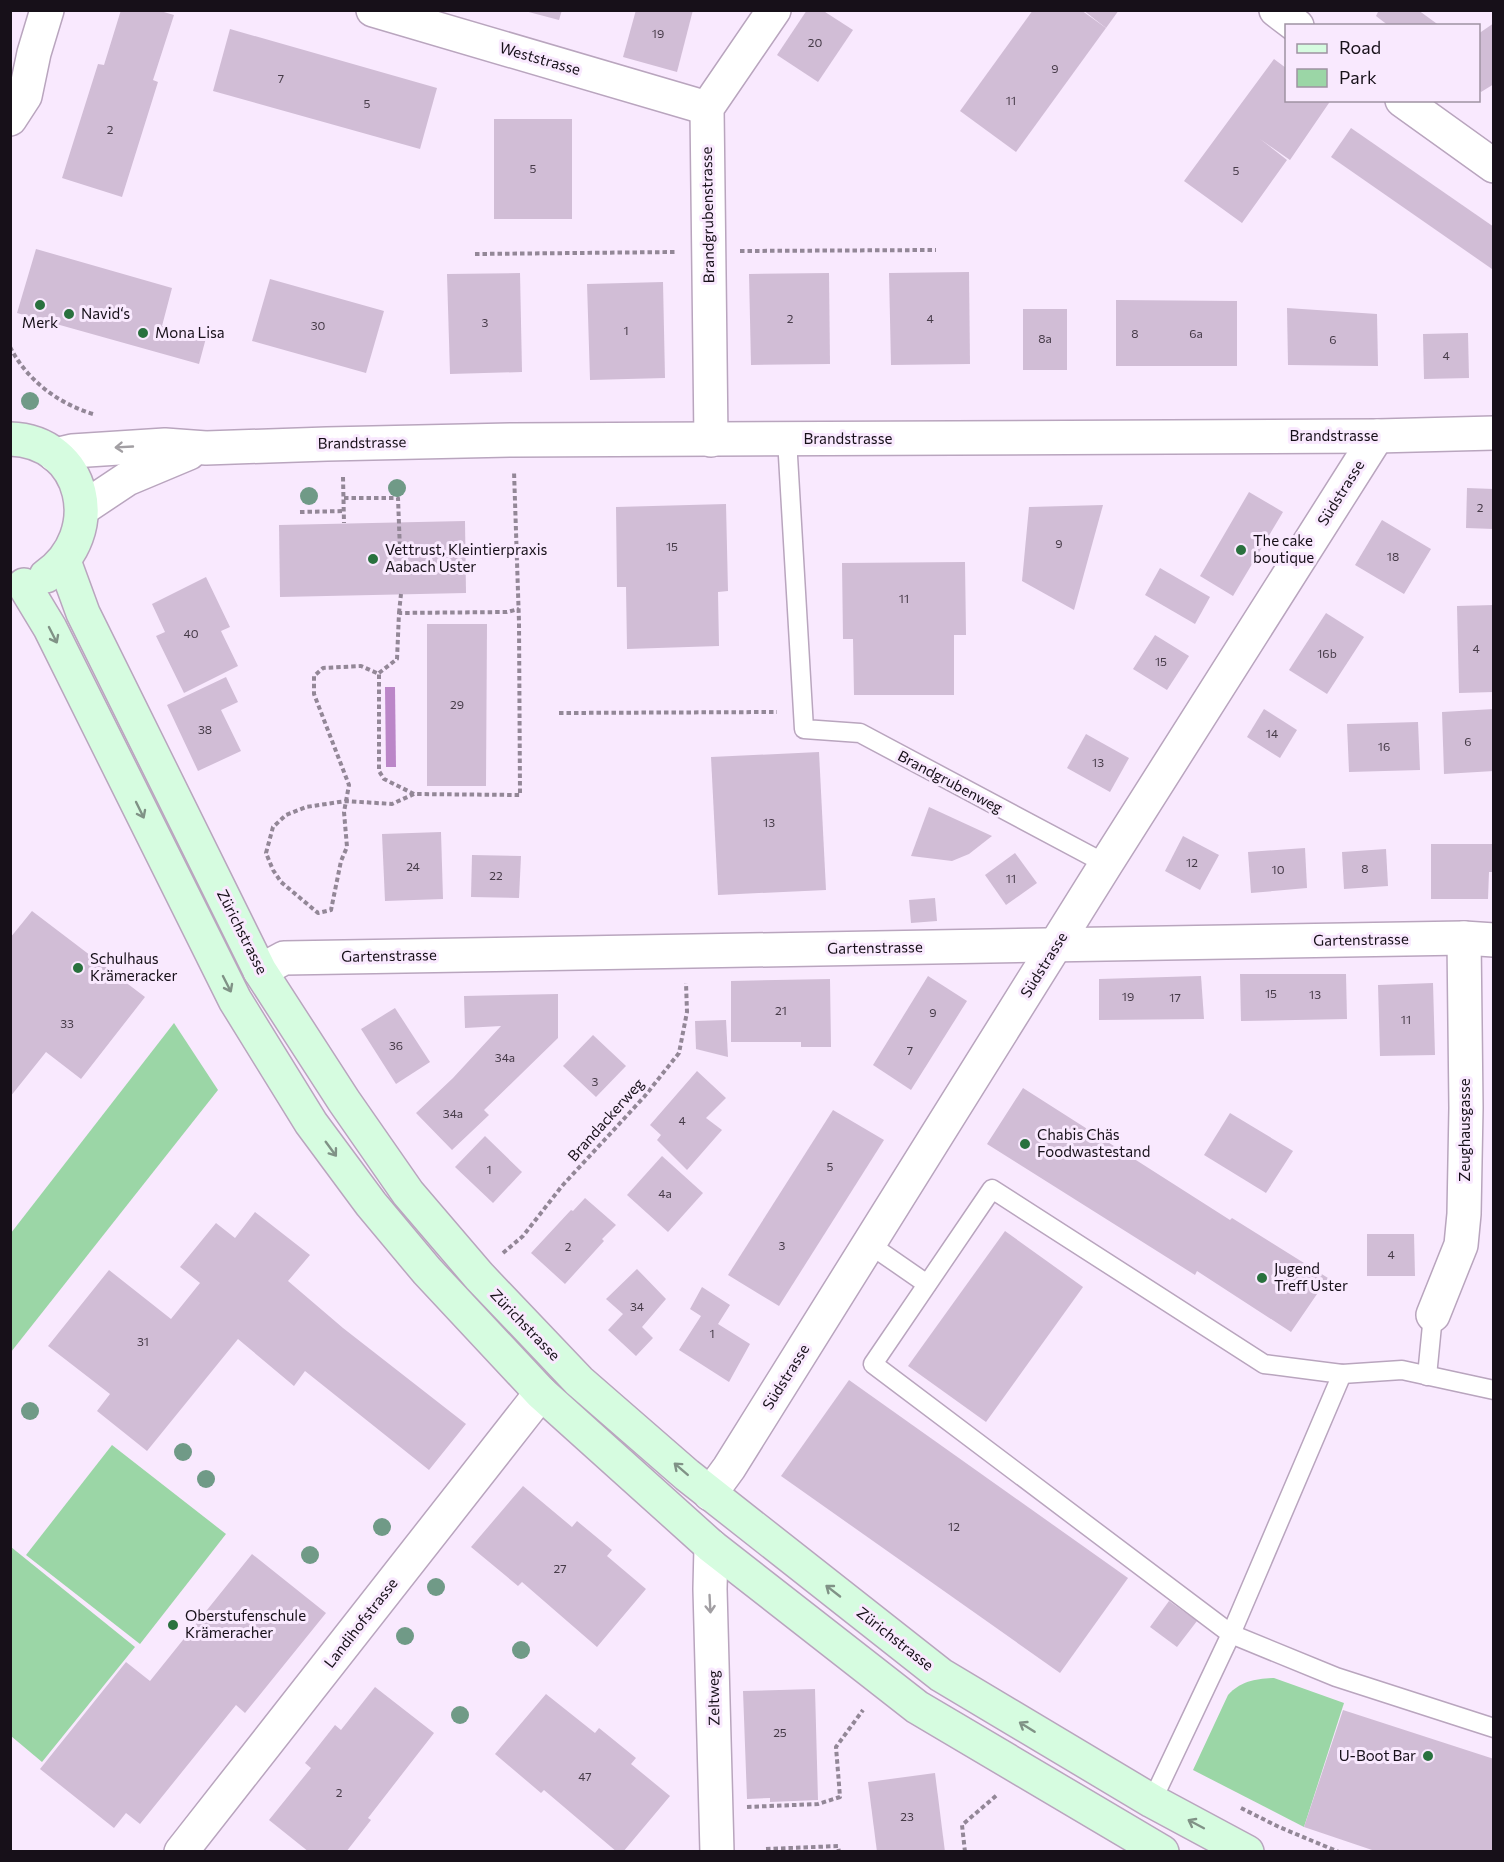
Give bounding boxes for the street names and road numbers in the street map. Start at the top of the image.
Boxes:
street label: Weststrasse [498,38,583,78]
street label: Brandgrubenstrasse [697,146,717,284]
street label: Brandstrasse [1290,426,1378,444]
street label: Brandstrasse [804,429,892,447]
street label: Brandstrasse [317,432,407,452]
street label: Südstrasse [1313,456,1367,529]
street label: Brandgrubenweg [895,746,1006,816]
street label: Zürichstrasse [214,886,272,977]
street label: Südstrasse [1016,928,1070,1001]
street label: Gartenstrasse [1313,929,1409,949]
street label: Gartenstrasse [827,937,923,957]
street label: Gartenstrasse [341,945,437,965]
street label: Brandackerweg [563,1074,647,1165]
street label: Zeughausgasse [1455,1078,1473,1182]
street label: Zürichstrasse [487,1285,564,1364]
street label: Südstrasse [758,1340,812,1413]
street label: Landihofstrasse [320,1574,401,1671]
street label: Zürichstrasse [854,1603,938,1674]
street label: Zeltweg [704,1670,722,1726]

